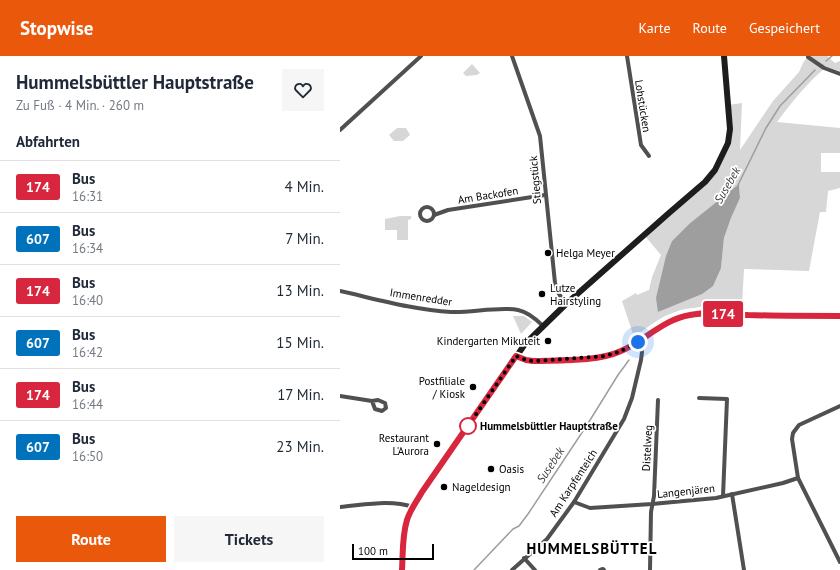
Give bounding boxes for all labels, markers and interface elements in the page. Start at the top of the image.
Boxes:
text: Stopwise [20,16,93,40]
text: Karte [639,19,671,37]
text: Route [693,19,727,37]
text: Gespeichert [749,19,820,37]
button: heart [282,69,324,111]
text: Hummelsbüttler Hauptstraße [16,70,254,94]
street label: Lohstücken [632,79,654,133]
text: Zu Fuß · 4 Min. · 260 m [16,97,144,114]
text: Abfahrten [16,132,80,151]
street label: Stiegstück [526,155,544,205]
water label: Susebek [711,164,744,206]
text: Bus [72,169,95,188]
text: 4 Min. [285,177,324,196]
text: 174 [26,178,50,196]
street label: Am Backofen [457,183,519,207]
text: 16:31 [72,188,103,205]
text: Bus [72,221,95,240]
text: 7 Min. [285,229,324,248]
text: 607 [26,230,50,248]
text: 16:34 [72,240,103,257]
place label: Helga Meyer [556,246,615,260]
marker: Helga Meyer [543,248,553,258]
text: Bus [72,273,95,292]
text: 13 Min. [276,281,324,300]
place label: Lutze Hairstyling [550,281,601,308]
text: 174 [26,282,50,300]
street label: Immenredder [389,285,454,309]
marker: Lutze Hairstyling [537,289,547,299]
text: 16:40 [72,292,103,309]
line badge: 174 [700,301,746,327]
text: 174 [711,305,735,323]
text: Bus [72,325,95,344]
your location [628,332,648,352]
text: 15 Min. [276,333,324,352]
text: 607 [26,334,50,352]
place label: Kindergarten Mikuteit [437,334,540,348]
marker: Kindergarten Mikuteit [543,336,553,346]
text: 16:42 [72,344,103,361]
place label: Postfiliale / Kiosk [419,374,466,401]
text: Bus [72,377,95,396]
marker: Postfiliale / Kiosk [468,382,478,392]
text: 17 Min. [277,385,324,404]
text: 174 [26,386,50,404]
text: 16:44 [72,396,103,413]
marker: Hummelsbüttler Hauptstraße [459,417,477,435]
place label: Hummelsbüttler Hauptstraße [480,419,618,433]
street label: Distelweg [639,424,655,472]
text: Bus [72,429,95,448]
place label: Restaurant L'Aurora [379,431,429,458]
text: 23 Min. [276,437,324,456]
text: 607 [26,438,50,456]
marker: Restaurant L'Aurora [432,439,442,449]
water label: Susebek [533,444,567,486]
street label: Am Karpfenteich [546,447,600,519]
text: 16:50 [72,448,103,465]
place label: Oasis [499,462,525,476]
marker: Oasis [486,464,496,474]
place label: Nageldesign [452,480,511,494]
street label: Langenjären [656,481,716,501]
marker: Nageldesign [439,482,449,492]
button: Route [16,516,166,562]
button: Tickets [174,516,324,562]
district label: HUMMELSBÜTTEL [527,539,657,558]
scale bar [352,542,434,561]
text: 100 m [358,544,388,558]

